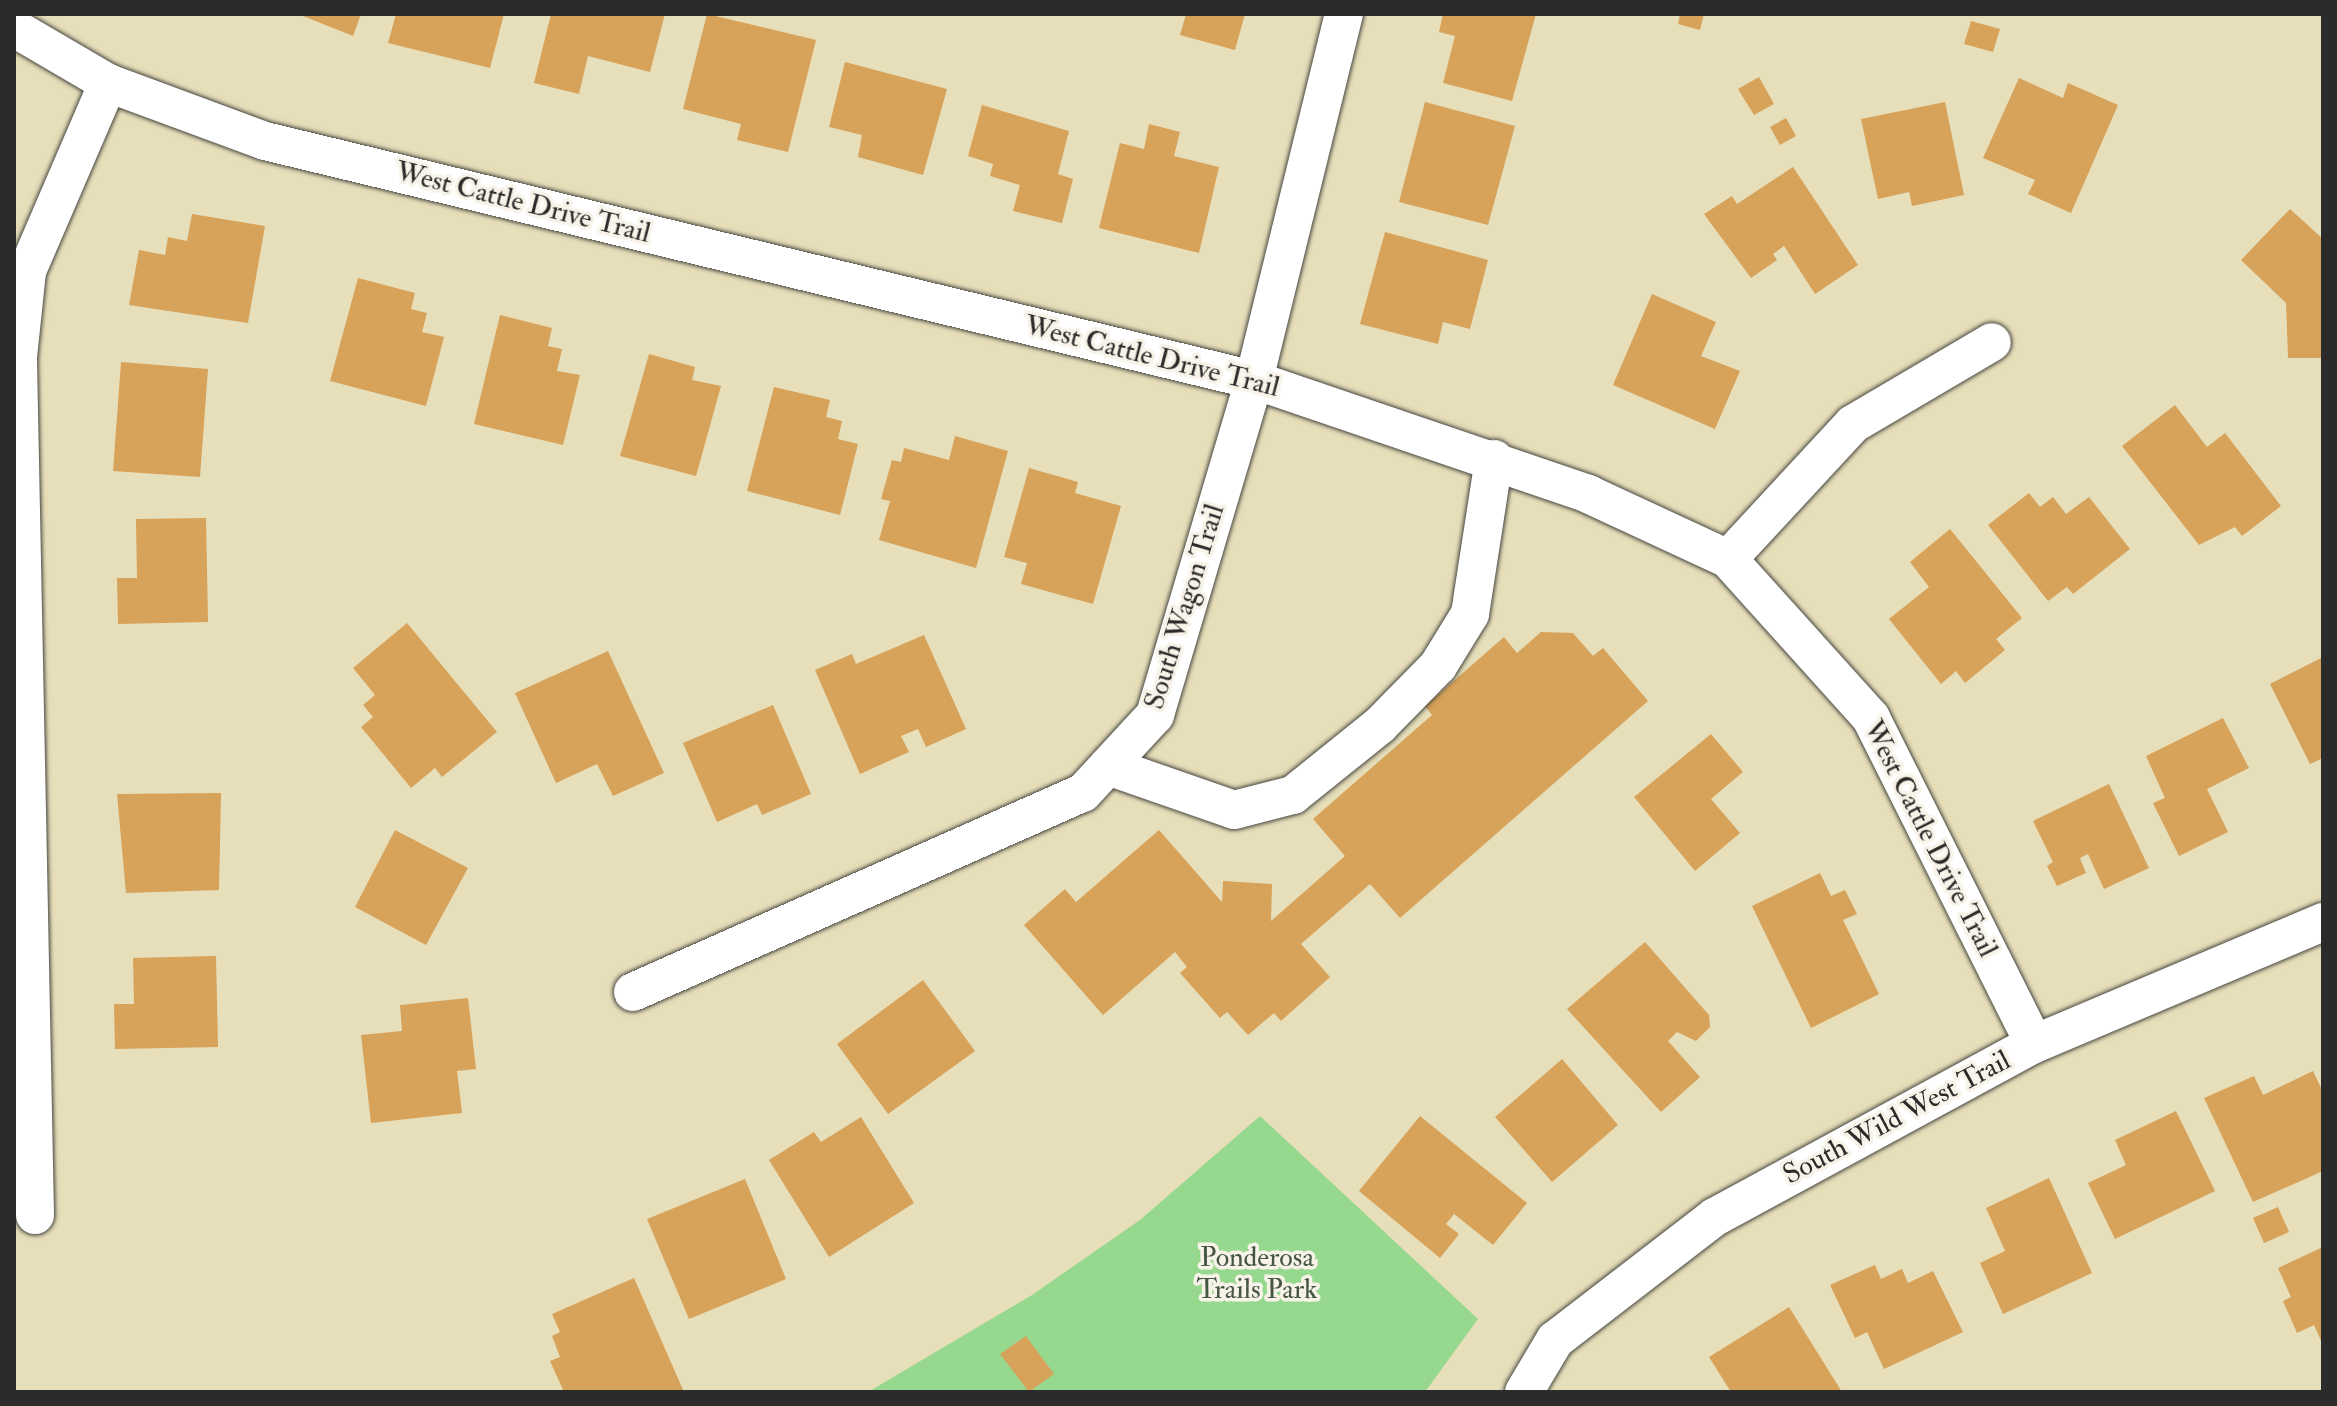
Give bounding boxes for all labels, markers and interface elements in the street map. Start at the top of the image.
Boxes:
street label: West Cattle Drive Trail [392,155,654,251]
street label: West Cattle Drive Trail [1021,309,1283,405]
street label: South Wagon Trail [1138,500,1232,714]
street label: West Cattle Drive Trail [1856,715,2004,963]
street label: South Wild West Trail [1778,1044,2016,1192]
park label: Ponderosa Trails Park [1197,1241,1317,1307]

